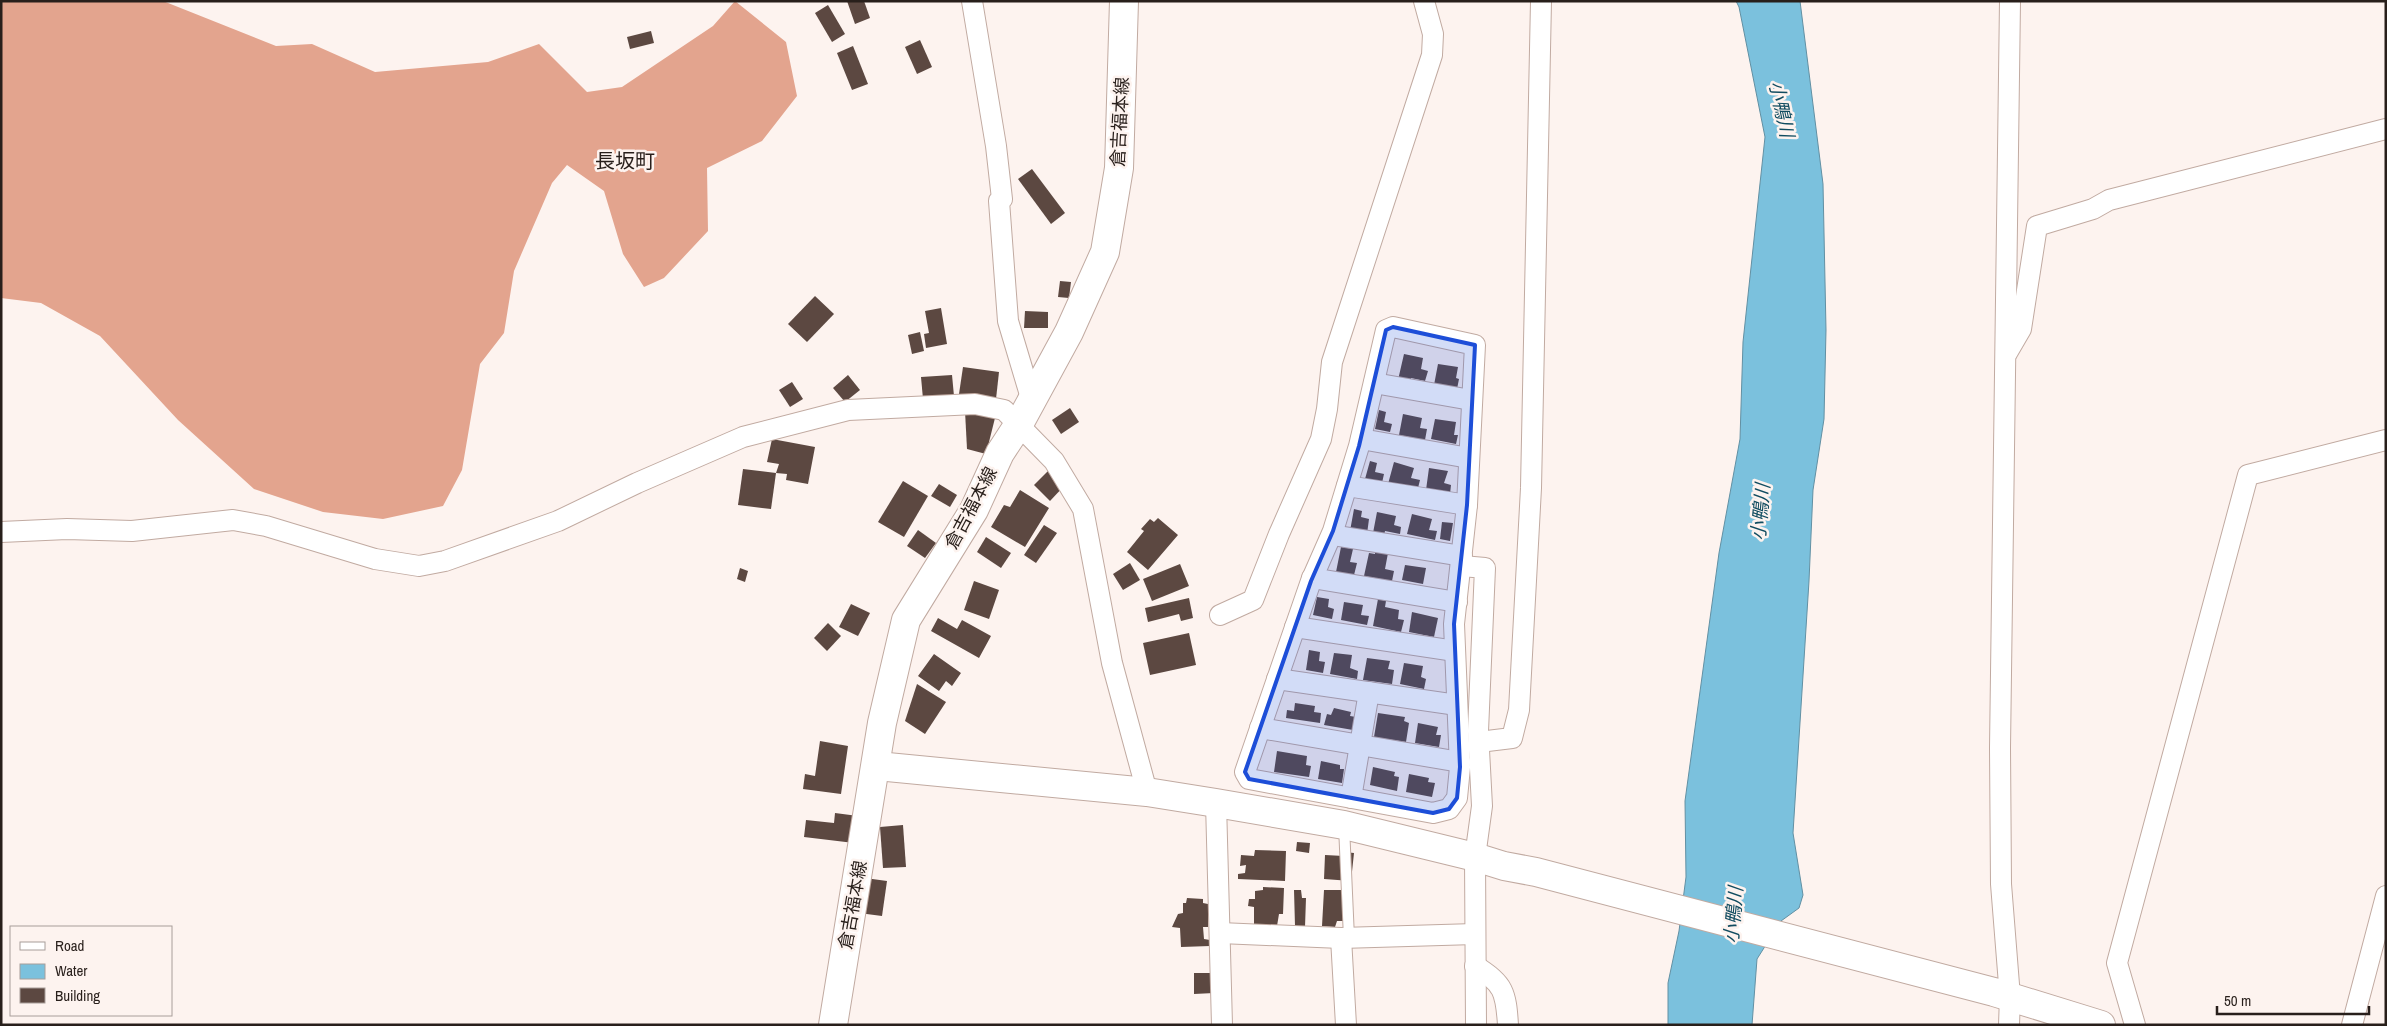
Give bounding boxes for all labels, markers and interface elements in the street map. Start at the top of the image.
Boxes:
street label: 倉吉福本線 [1105,76,1134,168]
water label: 小鴨川 [1763,78,1801,142]
district label: 長坂町 [595,147,655,174]
street label: 倉吉福本線 [938,462,1003,553]
water label: 小鴨川 [1745,480,1776,542]
street label: 倉吉福本線 [832,858,873,951]
water label: 小鴨川 [1718,883,1749,945]
legend [10,926,172,1016]
text: Road [55,935,84,956]
text: Water [55,960,87,981]
scale bar [2217,984,2370,1016]
text: Building [55,985,100,1006]
text: 50 m [2224,990,2251,1011]

